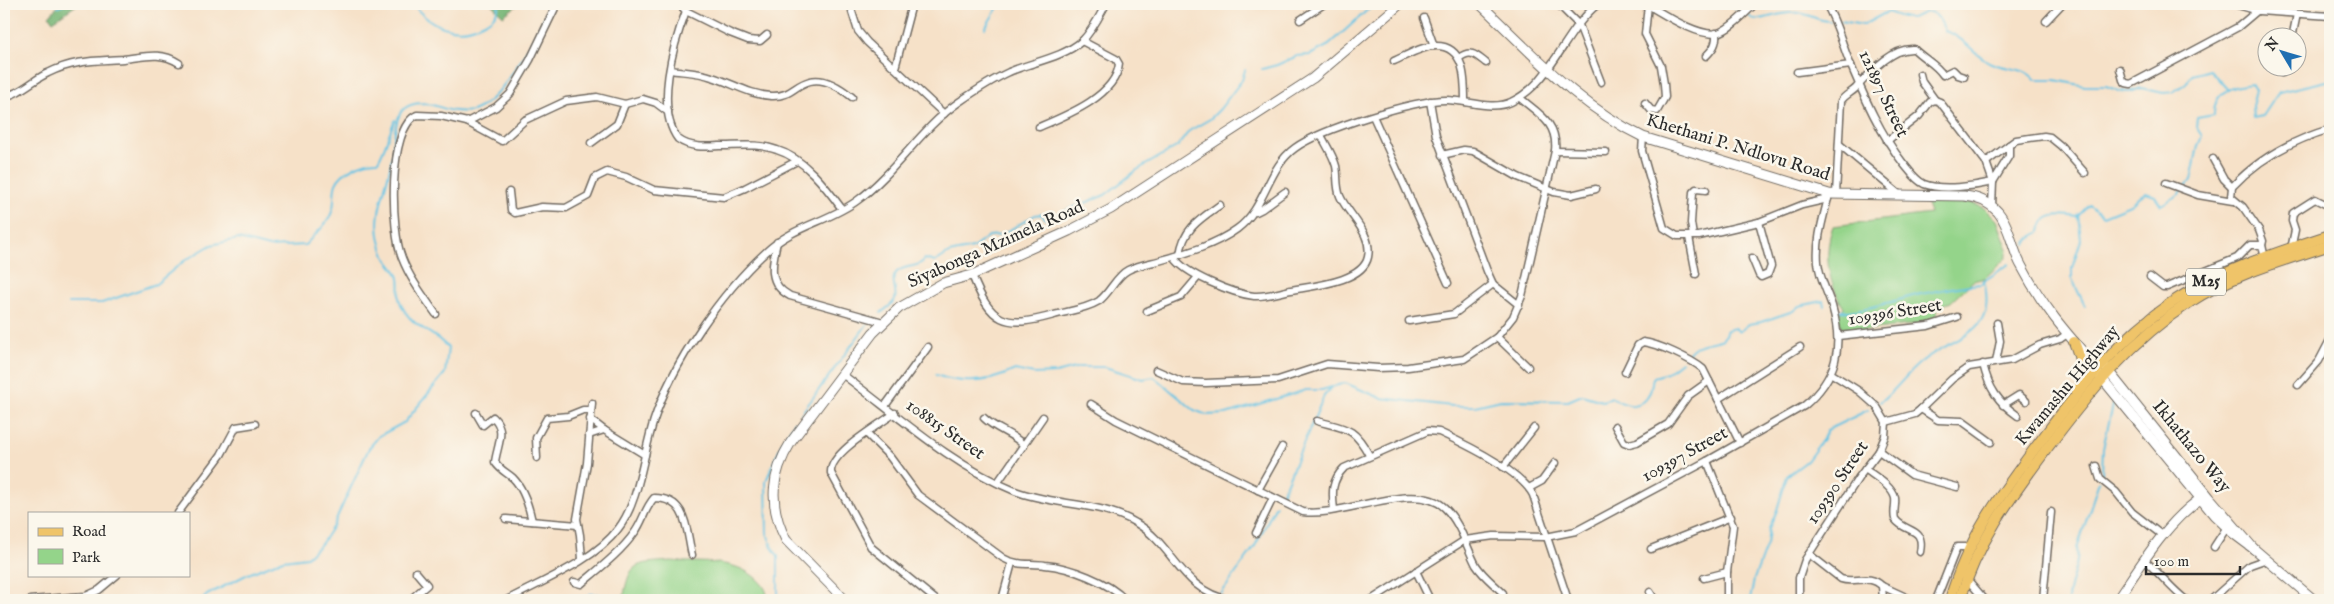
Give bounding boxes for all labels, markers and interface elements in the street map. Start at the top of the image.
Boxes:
north arrow [2256,28,2306,78]
text: N [2261,34,2283,56]
street label: 121897 Street [1853,47,1913,141]
street label: Khethani P. Ndlovu Road [1643,109,1833,187]
street label: Siyabonga Mzimela Road [904,196,1088,294]
road number: M25 [2186,268,2226,296]
street label: 109396 Street [1847,294,1943,332]
street label: Kwamashu Highway [2011,321,2125,451]
street label: 108815 Street [901,394,989,466]
street label: Ikhathazo Way [2147,396,2235,498]
street label: 109397 Street [1638,422,1732,488]
street label: 109390 Street [1802,437,1874,529]
legend [28,512,190,576]
text: Road [72,522,107,541]
scale bar [2146,544,2240,576]
text: Park [72,548,102,567]
text: 100 m [2154,552,2190,571]

